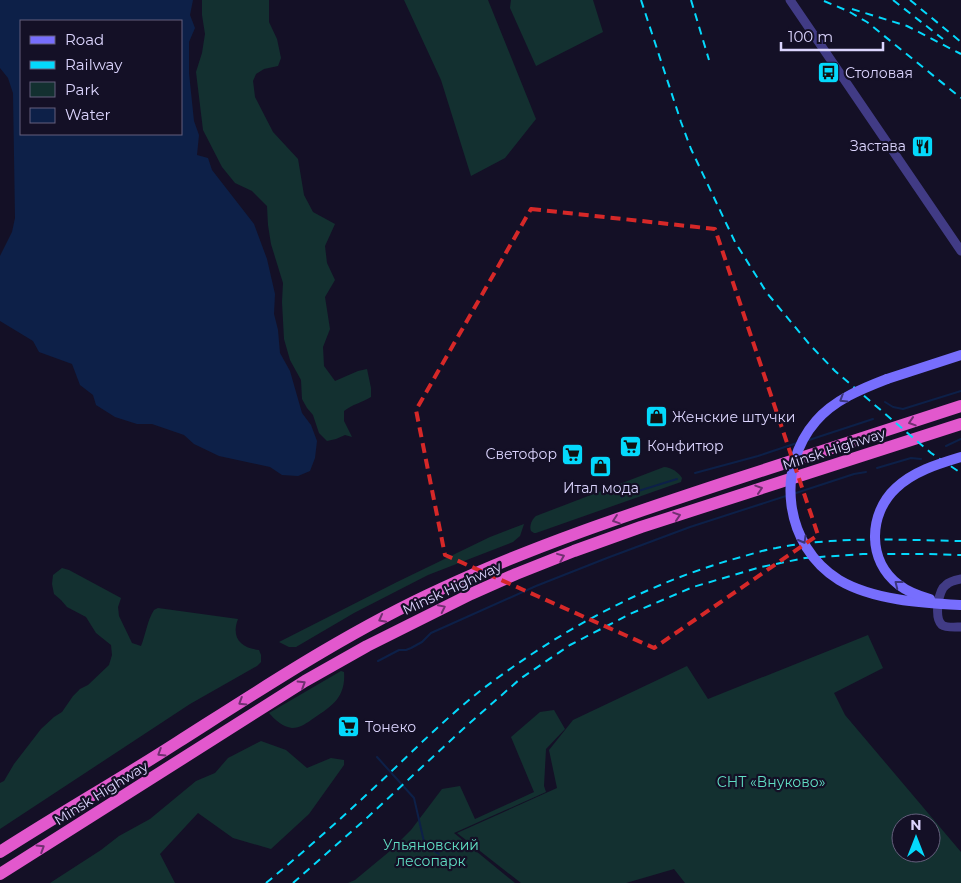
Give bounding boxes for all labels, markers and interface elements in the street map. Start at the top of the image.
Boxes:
legend [20,20,182,135]
scale bar [781,20,884,52]
text: 100 m [788,27,833,46]
text: Road [65,30,104,49]
text: Railway [65,55,123,74]
bus stop icon: Столовая [817,61,841,85]
place label: Столовая [845,64,913,82]
text: Park [65,80,99,99]
text: Water [65,105,111,124]
restaurant icon: Застава [910,134,934,158]
place label: Застава [850,137,906,155]
one-way arrow [839,393,848,403]
shop icon: Женские штучки [644,405,668,429]
place label: Женские штучки [672,408,795,426]
one-way arrow [908,416,917,426]
street label: Minsk Highway [780,424,888,474]
supermarket icon: Конфитюр [619,434,643,458]
place label: Конфитюр [647,437,724,455]
supermarket icon: Светофор [561,442,585,466]
place label: Светофор [485,445,557,463]
shop icon: Итал мода [589,454,613,478]
place label: Итал мода [563,479,639,497]
one-way arrow [754,484,762,494]
one-way arrow [672,511,680,521]
one-way arrow [613,514,621,524]
one-way arrow [797,535,807,544]
one-way arrow [556,552,565,563]
street label: Minsk Highway [400,557,505,619]
one-way arrow [895,581,904,590]
one-way arrow [437,604,446,614]
one-way arrow [378,613,387,623]
one-way arrow [297,680,306,690]
one-way arrow [238,695,247,705]
supermarket icon: Тонеко [337,715,361,739]
place label: Тонеко [365,718,416,736]
one-way arrow [157,747,166,756]
street label: Minsk Highway [51,757,152,829]
park label: СНТ «Внуково» [717,773,825,791]
north arrow [891,813,941,863]
text: N [910,816,922,834]
park label: Ульяновский лесопарк [383,836,479,870]
one-way arrow [36,845,45,855]

